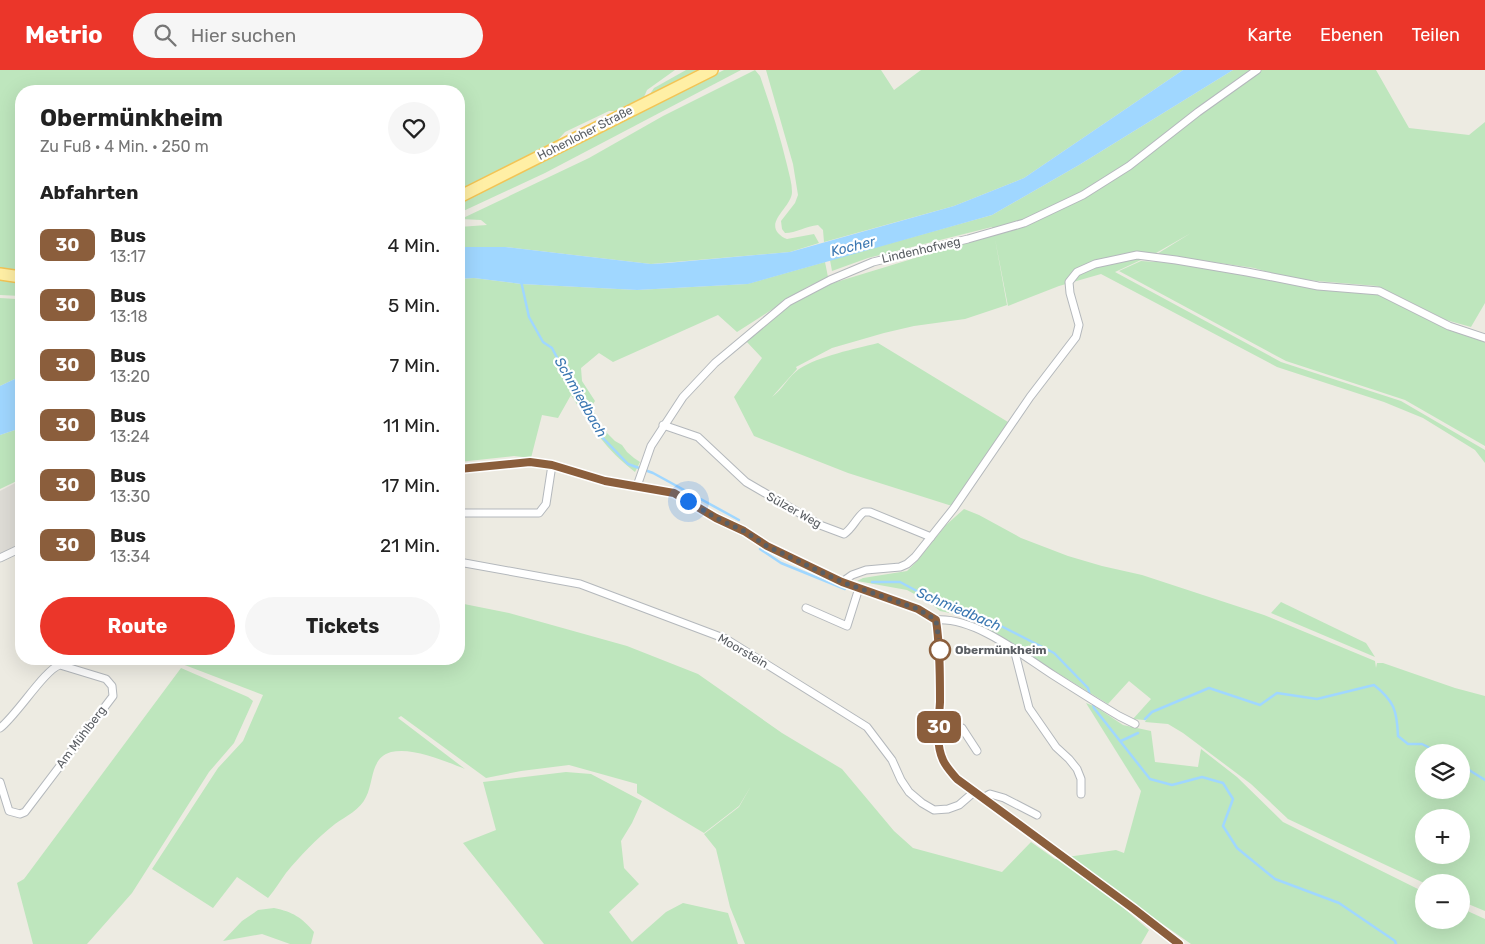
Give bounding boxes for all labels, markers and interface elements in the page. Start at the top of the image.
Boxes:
search box [133,13,483,58]
text: Metrio [25,21,103,49]
icon: search [151,21,179,49]
text: Hier suchen [191,24,296,47]
text: Karte [1247,24,1292,46]
text: Ebenen [1320,24,1384,46]
text: Teilen [1412,24,1460,46]
button: heart [388,102,440,154]
street label: Hohenloher Straße [535,103,635,163]
text: Obermünkheim [40,104,223,132]
text: Zu Fuß · 4 Min. · 250 m [40,137,209,156]
text: Abfahrten [40,181,138,204]
text: Bus [110,224,146,247]
water label: Kocher [829,233,878,260]
text: 30 [55,234,80,256]
text: 4 Min. [388,234,440,257]
street label: Lindenhofweg [880,234,962,266]
text: 13:17 [110,247,146,266]
text: Bus [110,284,146,307]
text: 30 [55,294,80,316]
text: 5 Min. [388,294,440,317]
text: 13:18 [110,307,148,326]
text: Bus [110,344,146,367]
text: 30 [55,354,80,376]
text: 7 Min. [390,354,440,377]
water label: Schmiedbach [551,354,610,440]
text: 13:20 [110,367,150,386]
text: Bus [110,404,146,427]
text: 30 [55,414,80,436]
text: 11 Min. [383,414,440,437]
text: 13:24 [110,427,150,446]
text: Bus [110,464,146,487]
text: 30 [55,474,80,496]
text: 17 Min. [381,474,440,497]
text: 13:30 [110,487,150,506]
your location [676,489,701,514]
street label: Sülzer Weg [764,489,824,531]
text: Bus [110,524,146,547]
text: 30 [55,534,80,556]
text: 21 Min. [380,534,440,557]
text: 13:34 [110,547,150,566]
water label: Schmiedbach [914,584,1003,635]
button: Route [40,597,235,655]
button: Tickets [245,597,440,655]
street label: Moorstein [715,631,771,671]
marker: Obermünkheim [929,639,951,661]
place label: Obermünkheim [955,643,1046,657]
street label: Am Mühlberg [53,703,109,771]
line badge: 30 [916,711,962,743]
text: 30 [927,716,951,738]
map controls [1415,744,1470,929]
button: layers [1415,744,1470,799]
button: + [1415,809,1470,864]
button: − [1415,874,1470,929]

